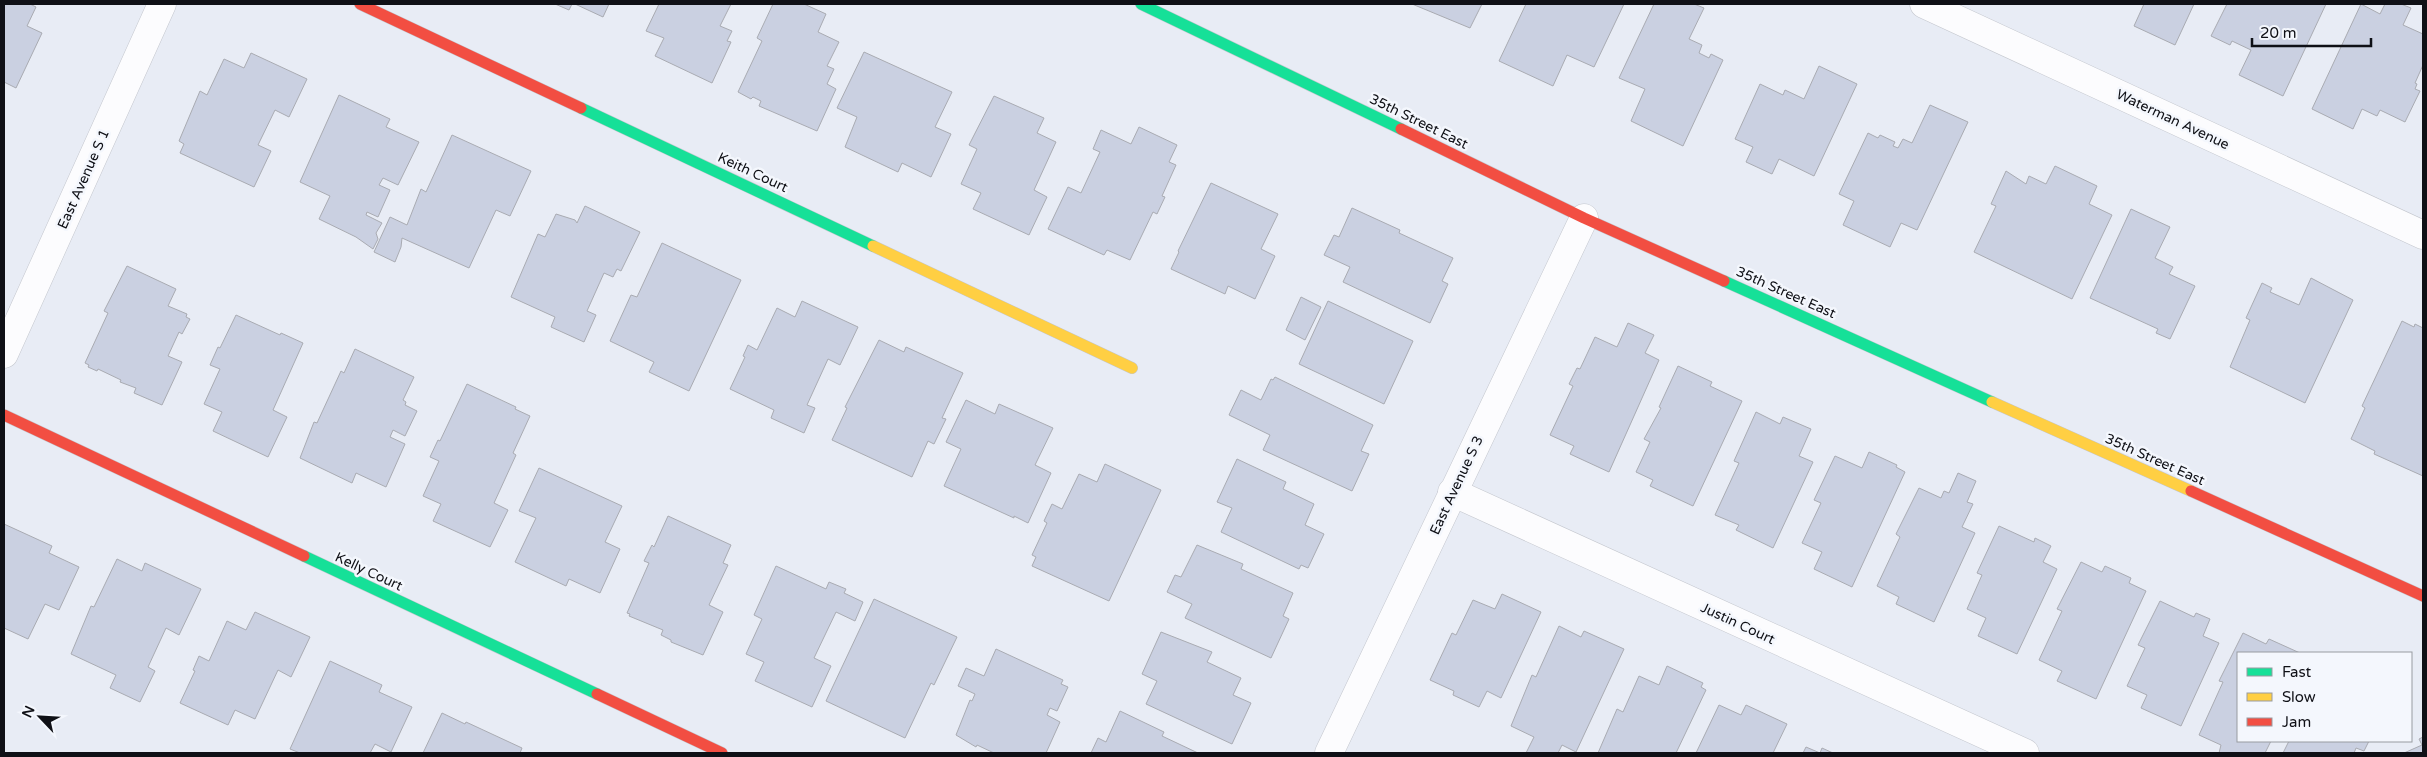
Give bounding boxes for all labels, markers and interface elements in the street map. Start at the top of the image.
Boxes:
scale bar [2252,15,2371,47]
text: 20 m [2260,24,2297,42]
street label: Waterman Avenue [2114,86,2232,153]
street label: 35th Street East [1367,90,1471,153]
street label: East Avenue S 1 [54,127,113,232]
street label: Keith Court [715,149,791,196]
street label: 35th Street East [1733,263,1839,322]
street label: 35th Street East [2102,430,2208,489]
street label: East Avenue S 3 [1426,433,1487,537]
street label: Kelly Court [332,548,406,595]
street label: Justin Court [1698,599,1778,648]
legend [2237,652,2412,742]
text: Fast [2282,663,2312,681]
text: Slow [2282,688,2316,706]
north arrow [15,692,65,742]
text: N [19,703,39,720]
text: Jam [2282,713,2311,731]

